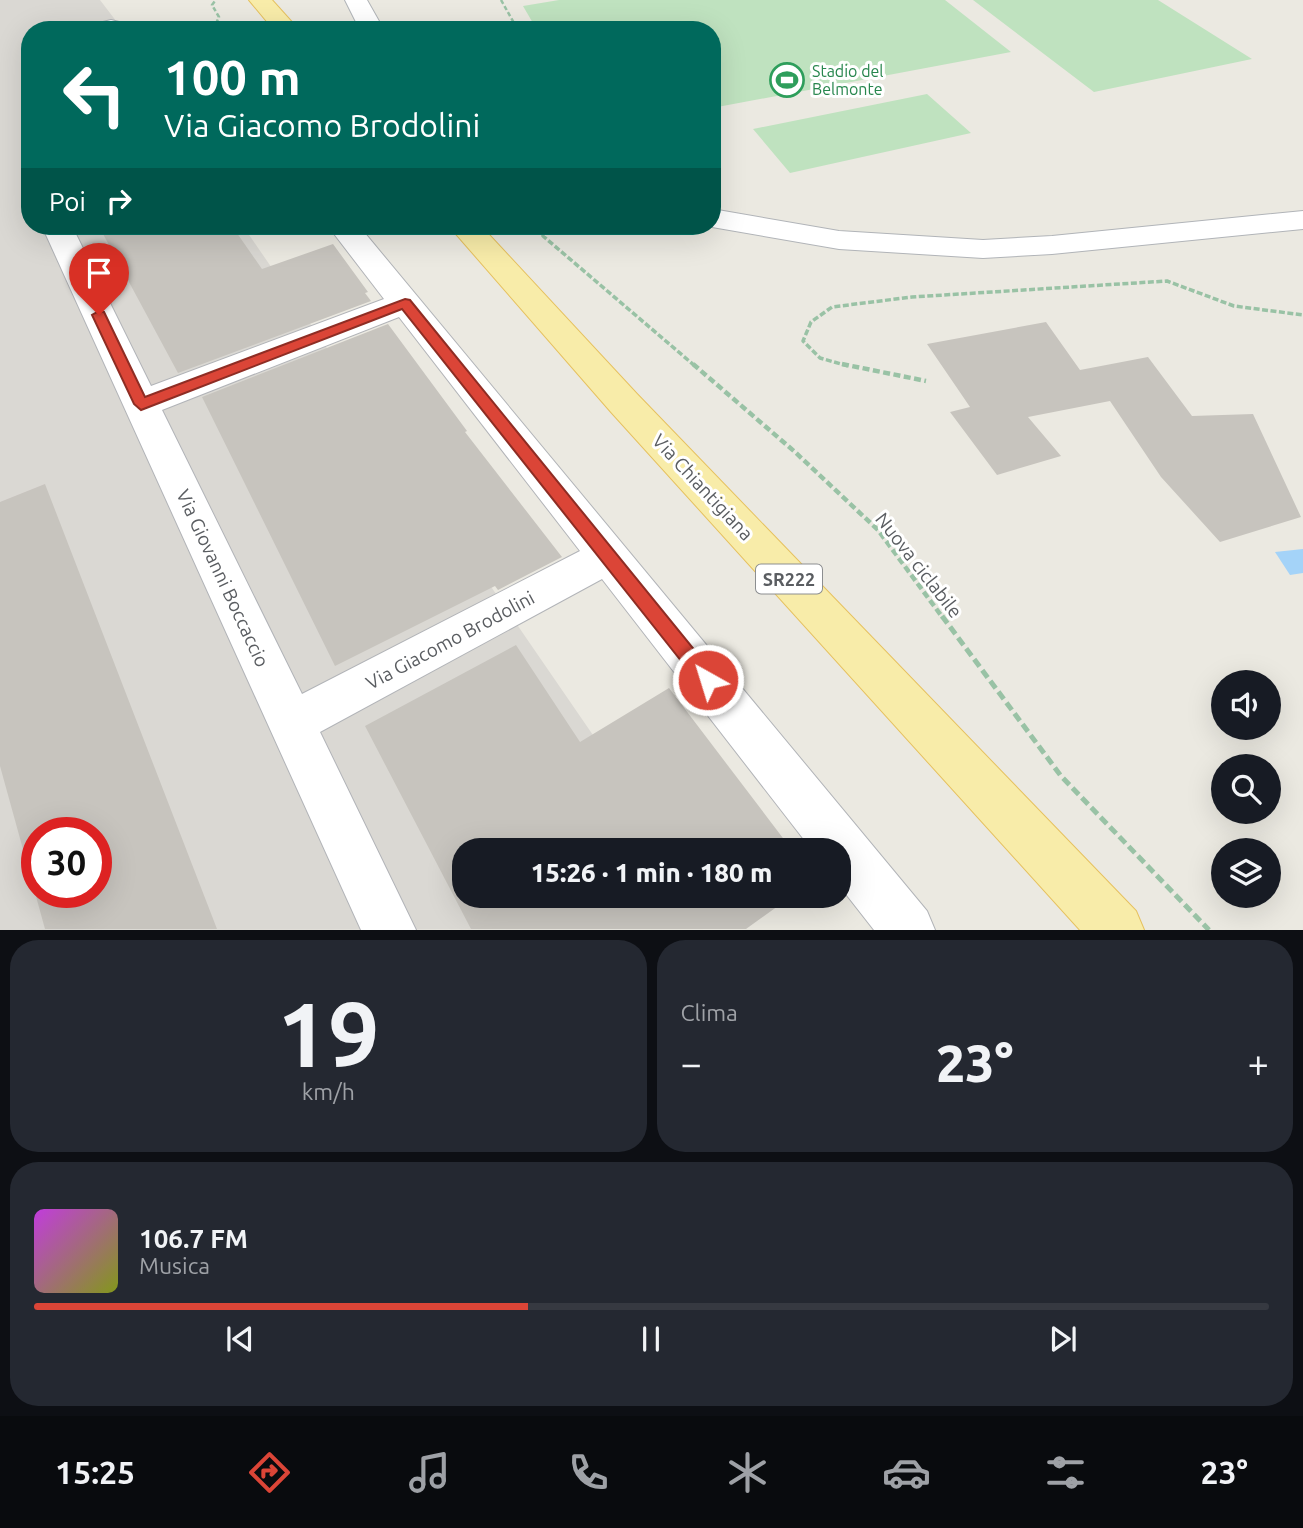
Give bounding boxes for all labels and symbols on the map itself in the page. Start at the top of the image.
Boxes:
sports icon: Stadio del Belmonte [768,61,806,99]
place label: Stadio del Belmonte [812,62,884,98]
pin [69,243,129,315]
street label: Via Chiantigiana [648,429,758,545]
street label: Via Giovanni Boccaccio [172,486,274,670]
street label: Nuova ciclabile [871,508,967,622]
road number: SR222 [756,564,822,594]
street label: Via Giacomo Brodolini [362,586,538,694]
position arrow [671,643,745,717]
speed limit sign: 30 [21,817,112,908]

